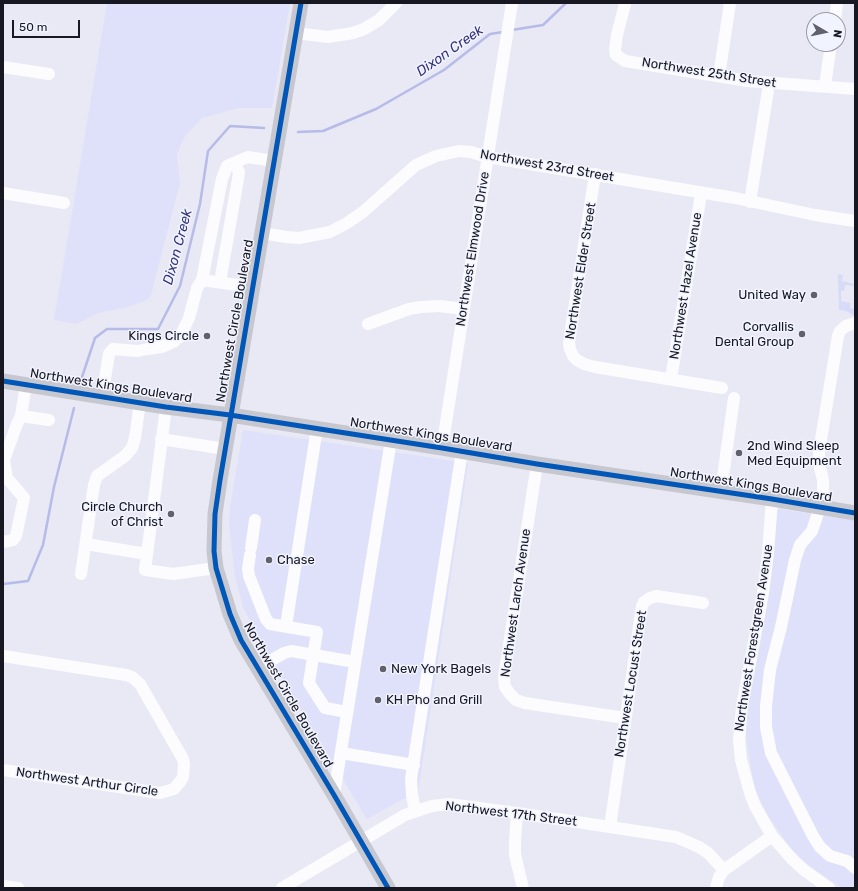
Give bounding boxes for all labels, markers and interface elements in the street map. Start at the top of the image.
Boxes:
scale bar [14,12,82,38]
north arrow [806,12,846,52]
text: 50 m [19,20,47,34]
water label: Dixon Creek [413,22,487,80]
text: N [830,29,844,39]
street label: Northwest 25th Street [641,55,777,91]
street label: Northwest 23rd Street [479,147,615,185]
street label: Northwest Elmwood Drive [453,170,493,328]
street label: Northwest Elder Street [562,201,600,341]
water label: Dixon Creek [160,207,196,287]
street label: Northwest Hazel Avenue [667,211,705,361]
street label: Northwest Circle Boulevard [213,238,257,404]
place label: United Way [738,287,806,303]
marker: United Way [809,290,819,300]
place label: Corvallis Dental Group [715,319,794,350]
place label: Kings Circle [128,328,199,344]
marker: Corvallis Dental Group [797,329,807,339]
marker: Kings Circle [202,331,212,341]
street label: Northwest Kings Boulevard [29,365,193,407]
street label: Northwest Kings Boulevard [349,414,513,456]
place label: 2nd Wind Sleep Med Equipment [747,438,841,469]
marker: 2nd Wind Sleep Med Equipment [734,448,744,458]
street label: Northwest Kings Boulevard [669,464,833,506]
place label: Circle Church of Christ [81,499,163,530]
marker: Circle Church of Christ [166,509,176,519]
street label: Northwest Larch Avenue [498,528,534,678]
street label: Northwest Forestgreen Avenue [731,543,777,733]
place label: Chase [277,552,315,568]
marker: Chase [264,555,274,565]
street label: Northwest Locust Street [612,609,650,759]
street label: Northwest Circle Boulevard [240,620,336,770]
place label: New York Bagels [391,661,491,677]
marker: New York Bagels [378,664,388,674]
place label: KH Pho and Grill [386,692,482,708]
marker: KH Pho and Grill [373,695,383,705]
street label: Northwest Arthur Circle [15,764,159,800]
street label: Northwest 17th Street [444,798,578,830]

